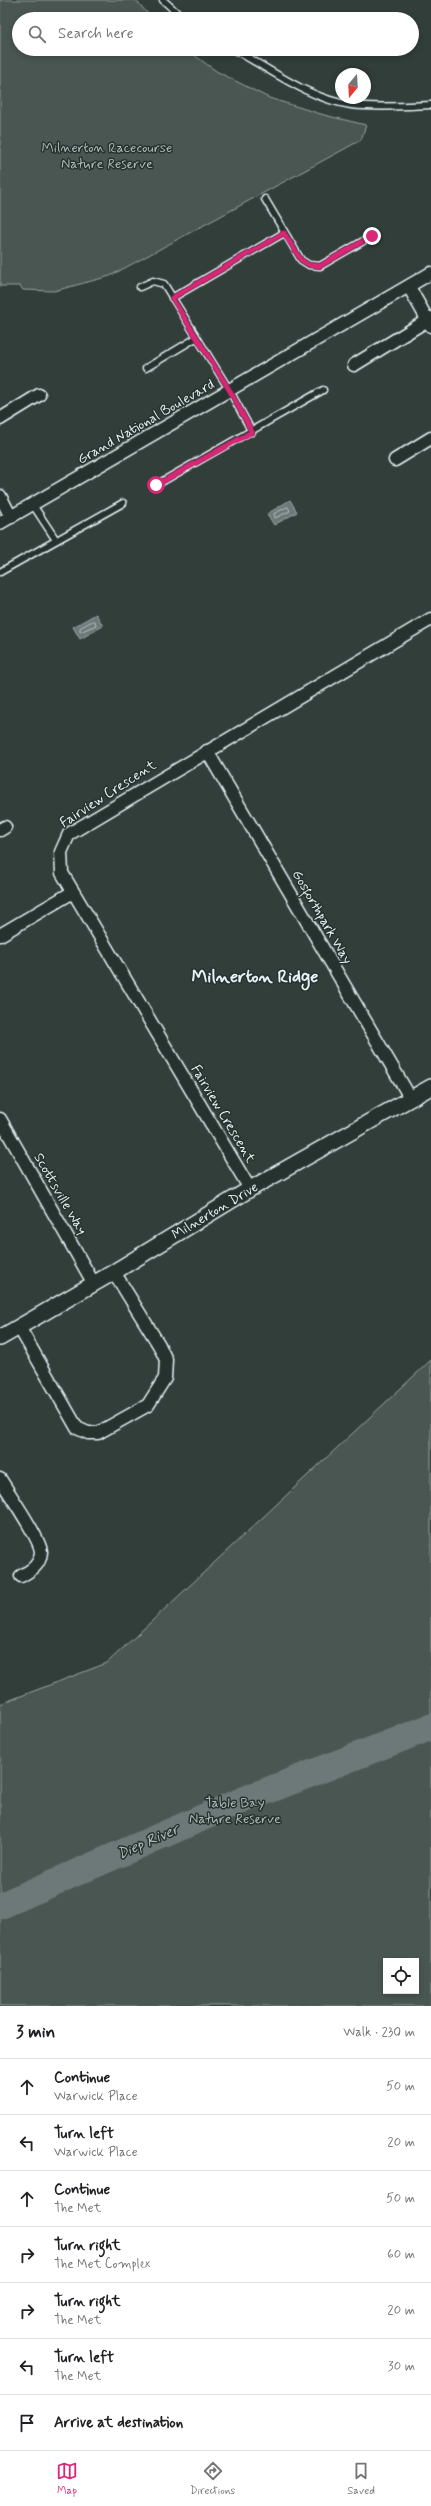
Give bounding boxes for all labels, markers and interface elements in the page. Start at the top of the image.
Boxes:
search box [12,12,419,56]
icon: search [26,23,48,45]
text: Search here [58,24,134,44]
north arrow [335,68,371,104]
park label: Milnerton Racecourse Nature Reserve [42,139,172,173]
route end [363,227,381,245]
street label: Grand National Boulevard [74,375,218,469]
route start [147,476,165,494]
street label: Fairview Crescent [56,756,160,832]
street label: Gosforthpark Way [286,867,356,968]
district label: Milnerton Ridge [192,965,318,991]
street label: Fairview Crescent [187,1062,260,1167]
street label: Scottsville Way [29,1150,91,1238]
street label: Milnerton Drive [169,1178,261,1244]
park label: Table Bay Nature Reserve [189,1794,281,1828]
water label: Diep River [114,1819,183,1864]
map controls [383,1958,419,1994]
button: locate [383,1958,419,1994]
text: 3 min [16,2021,55,2043]
text: Walk · 230 m [343,2024,415,2041]
text: Continue [54,2068,110,2088]
icon: ahead [16,2076,38,2098]
text: 50 m [386,2078,415,2095]
text: Warwick Place [54,2088,138,2105]
text: Turn left [54,2124,114,2144]
icon: left [16,2132,38,2154]
text: 20 m [387,2134,415,2151]
text: Warwick Place [54,2144,138,2161]
text: Continue [54,2180,110,2200]
icon: ahead [16,2188,38,2210]
text: 50 m [386,2190,415,2207]
text: The Met [54,2200,101,2217]
text: Turn right [54,2236,121,2256]
icon: right [16,2244,38,2266]
text: 60 m [387,2246,415,2263]
text: The Met Complex [54,2256,150,2273]
text: Turn right [54,2292,121,2312]
icon: right [16,2300,38,2322]
text: 20 m [387,2302,415,2319]
text: The Met [54,2312,101,2329]
text: Turn left [54,2348,114,2368]
icon: left [16,2356,38,2378]
text: 30 m [388,2358,415,2375]
text: The Met [54,2368,101,2385]
icon: arrive [16,2412,38,2434]
text: Arrive at destination [54,2413,183,2433]
tab: Map [56,2460,78,2498]
tab: Directions [190,2460,235,2498]
tab: Saved [347,2460,375,2498]

